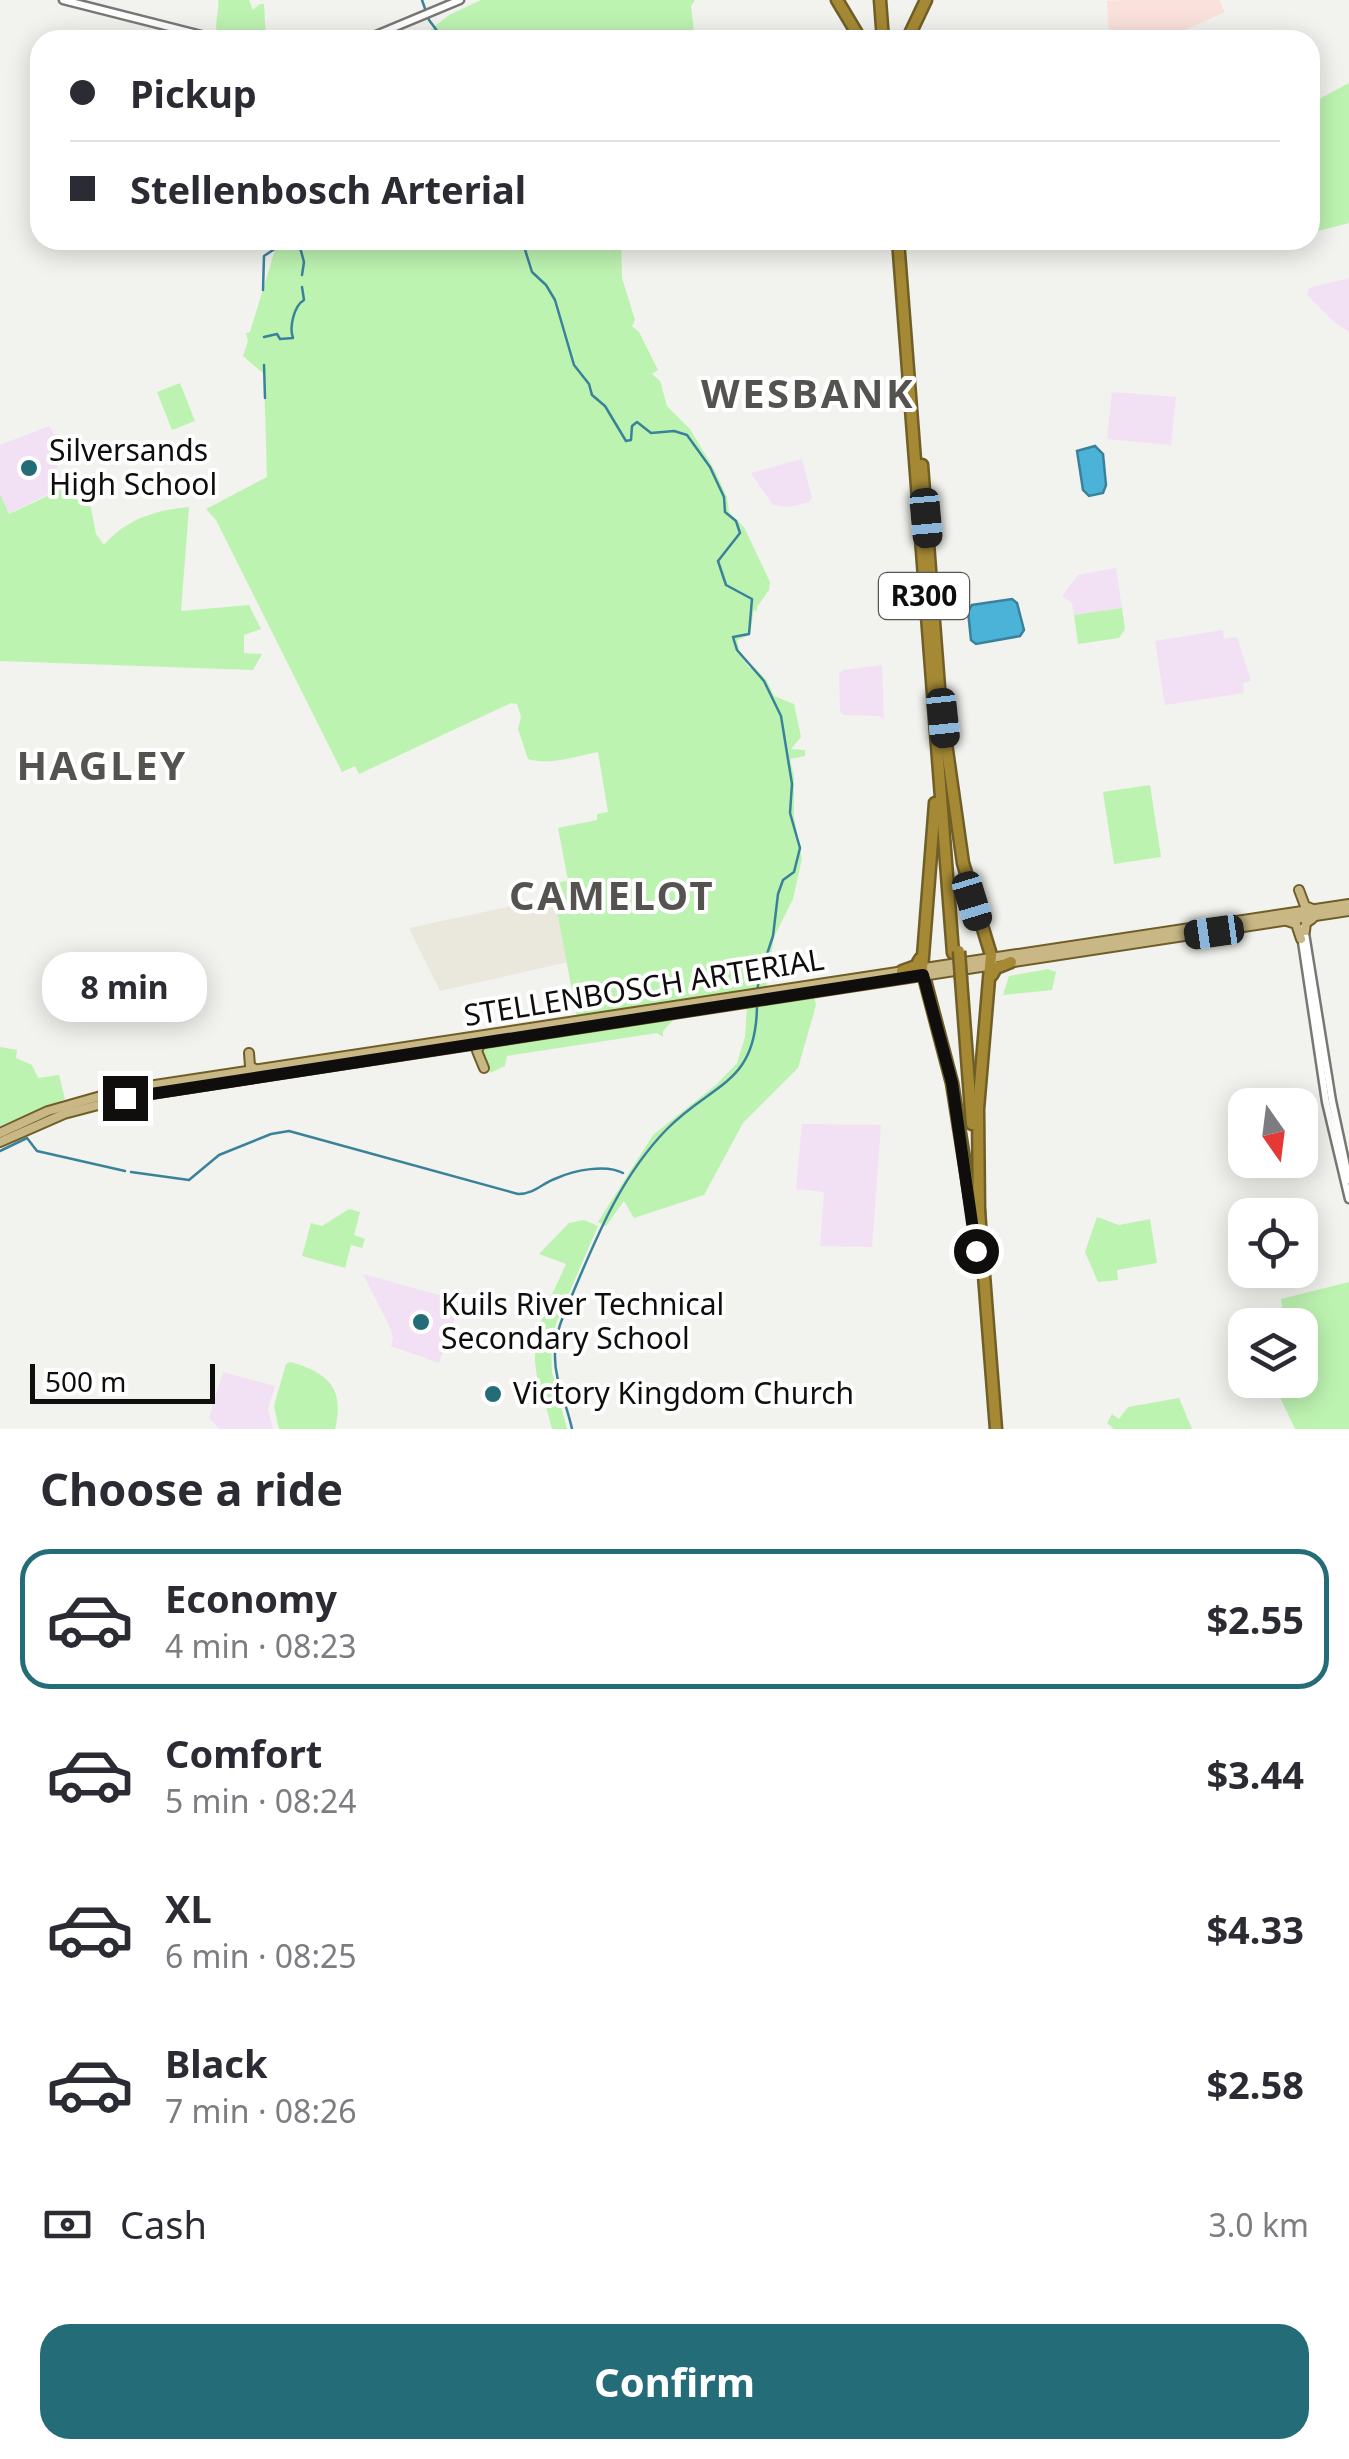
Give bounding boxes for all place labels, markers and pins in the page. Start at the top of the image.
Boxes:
place label: Silversands High School [49,429,217,504]
marker: Silversands High School [18,457,40,479]
place label: Kuils River Technical Secondary School [441,1283,724,1358]
marker: Kuils River Technical Secondary School [410,1311,432,1333]
place label: Victory Kingdom Church [513,1372,854,1413]
marker: Victory Kingdom Church [482,1383,504,1405]

